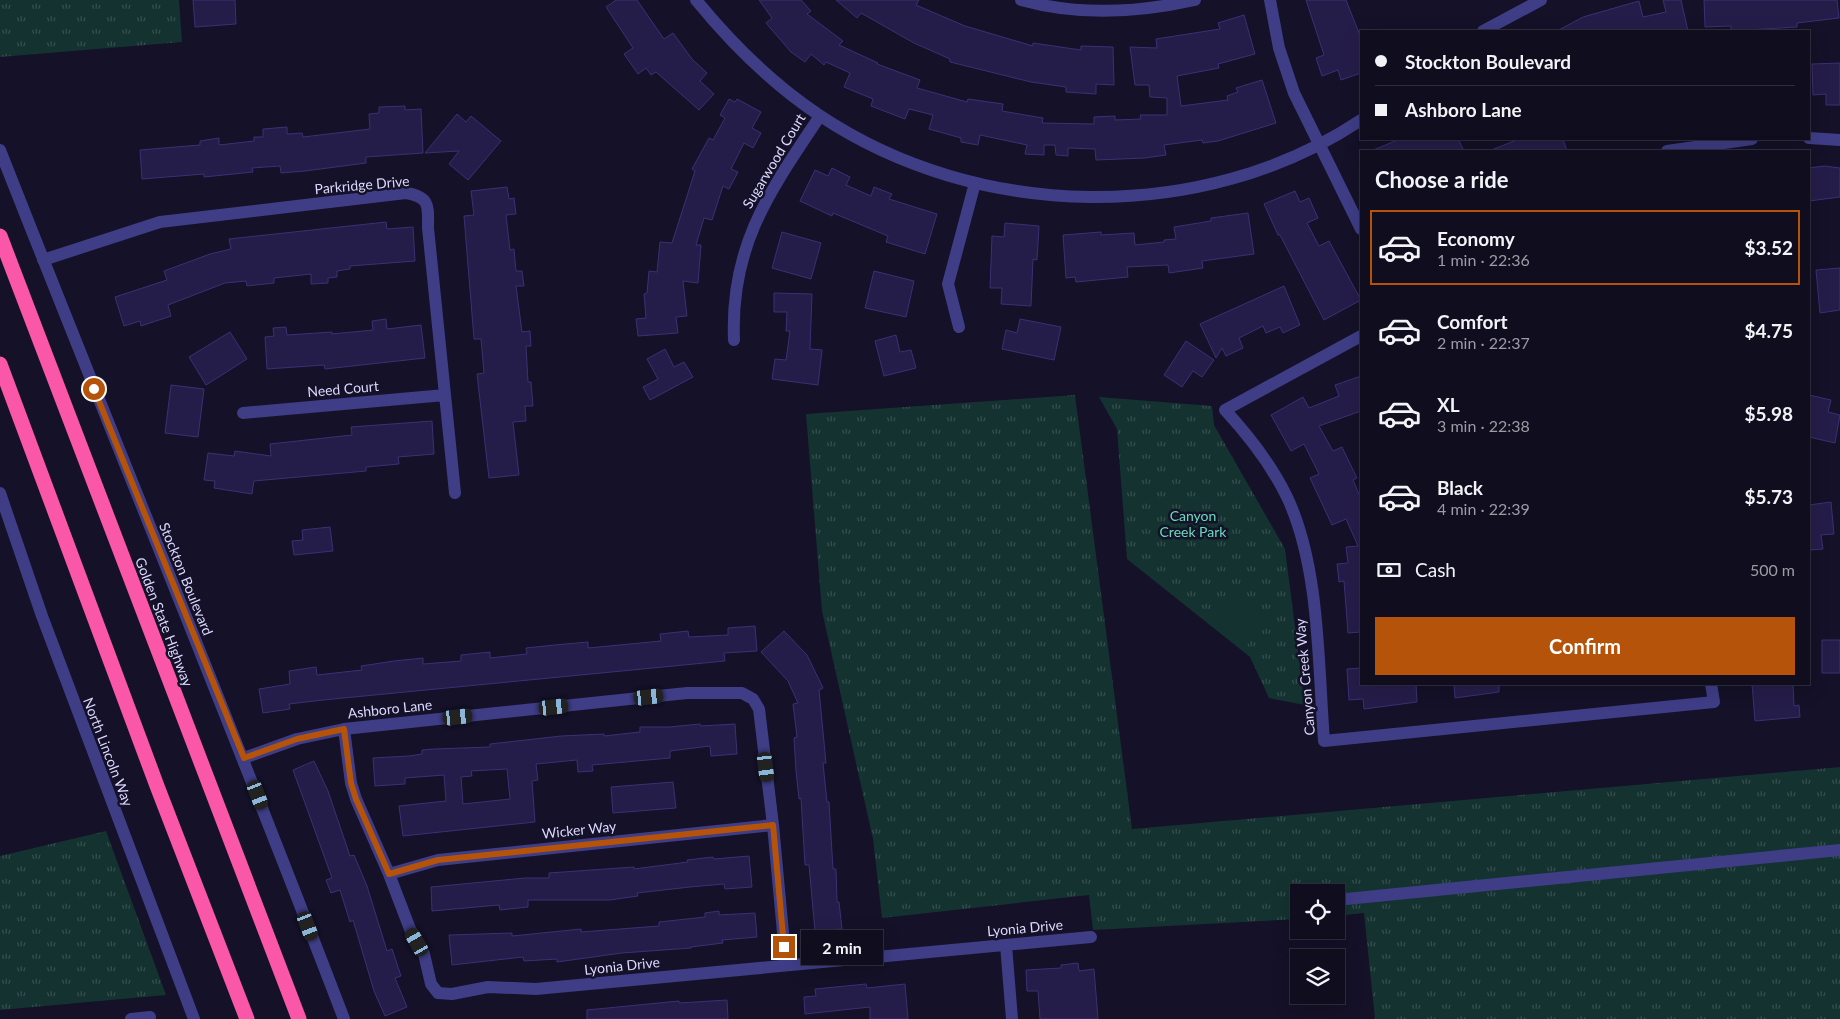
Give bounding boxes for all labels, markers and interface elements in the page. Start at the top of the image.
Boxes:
text: Stockton Boulevard [1405,50,1571,73]
text: Ashboro Lane [1405,98,1522,121]
street label: Sugarwood Court [739,110,809,211]
text: Choose a ride [1375,166,1509,193]
street label: Parkridge Drive [314,172,410,197]
icon: car [1377,225,1422,270]
text: Economy [1437,227,1515,250]
text: $3.52 [1744,236,1793,259]
text: 1 min · 22:36 [1437,250,1530,269]
icon: car [1377,308,1422,353]
text: Comfort [1437,310,1508,333]
text: $4.75 [1744,319,1793,342]
text: 2 min · 22:37 [1437,333,1530,352]
street label: Need Court [306,377,379,400]
route start [83,378,105,400]
icon: car [1377,391,1422,436]
text: XL [1437,393,1460,416]
text: $5.98 [1744,402,1793,425]
text: 3 min · 22:38 [1437,416,1530,435]
icon: car [1377,474,1422,519]
text: Black [1437,476,1483,499]
text: $5.73 [1744,485,1793,508]
text: 4 min · 22:39 [1437,499,1530,518]
park label: Canyon Creek Park [1160,507,1227,540]
street label: Stockton Boulevard [156,520,217,638]
street label: Golden State Highway [132,555,197,690]
icon: cash [1375,556,1403,584]
text: Cash [1415,558,1456,581]
text: 500 m [1750,560,1795,579]
street label: Canyon Creek Way [1291,617,1318,736]
button: Confirm [1375,617,1795,675]
car [633,688,664,706]
street label: North Lincoln Way [80,695,137,809]
street label: Ashboro Lane [347,696,433,721]
car [538,698,569,716]
car [442,708,473,726]
car [756,751,775,783]
car [245,778,270,812]
street label: Wicker Way [541,817,618,842]
map controls [1290,884,1345,1004]
button: locate [1290,884,1345,939]
car [295,909,320,943]
street label: Lyonia Drive [986,916,1064,939]
car [403,925,430,959]
callout: 2 min [802,930,884,964]
route end [773,936,795,958]
text: 2 min [822,938,862,957]
button: layers [1290,949,1345,1004]
street label: Lyonia Drive [583,953,661,978]

